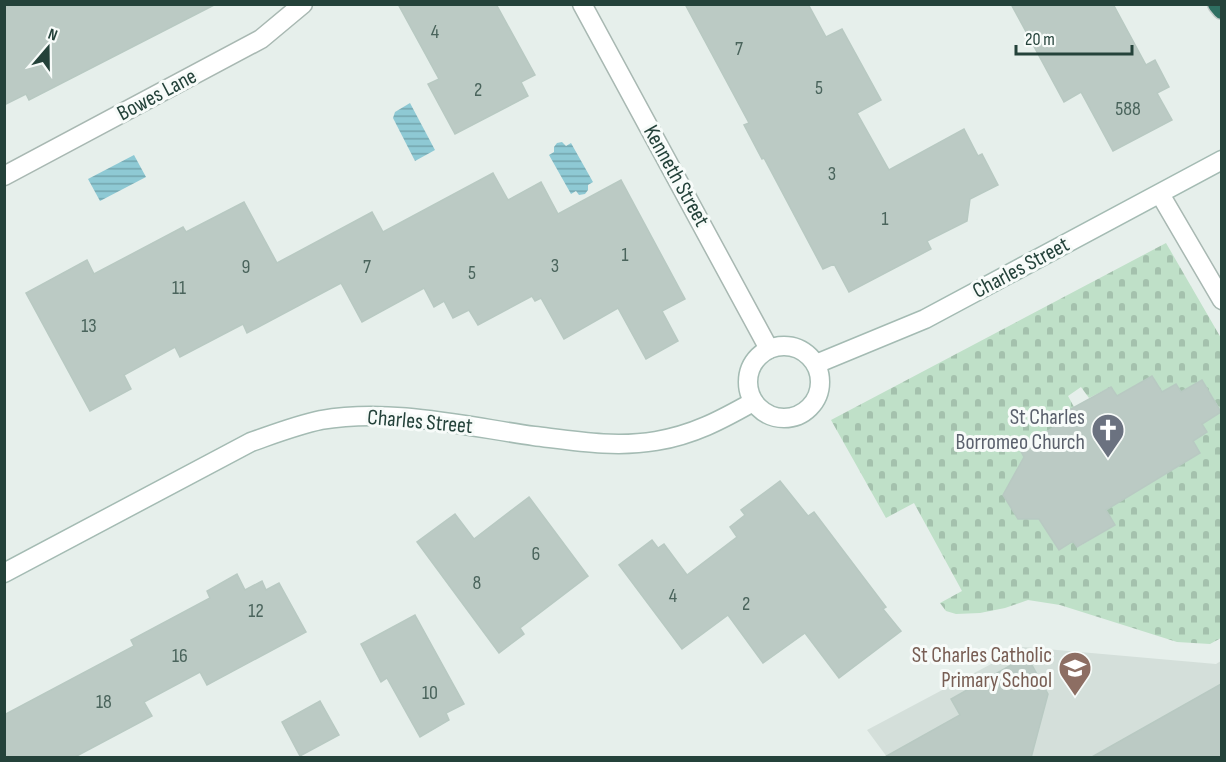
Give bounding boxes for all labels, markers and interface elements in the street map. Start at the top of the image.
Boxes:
north arrow [18,18,78,78]
scale bar [1016,18,1132,56]
house number: 4 [431,20,439,44]
text: N [45,25,60,46]
text: 20 m [1025,29,1055,50]
house number: 7 [735,37,743,61]
street label: Bowes Lane [113,63,201,127]
house number: 5 [815,76,823,100]
house number: 2 [474,78,482,102]
house number: 588 [1115,97,1141,121]
street label: Kenneth Street [637,120,715,232]
house number: 3 [828,162,836,186]
house number: 1 [882,207,889,231]
street label: Charles Street [968,231,1074,305]
house number: 1 [622,243,629,267]
house number: 3 [551,254,559,278]
house number: 9 [242,255,250,279]
house number: 7 [363,255,371,279]
house number: 5 [468,261,476,285]
house number: 11 [172,276,186,300]
house number: 13 [81,314,97,338]
street label: Charles Street [366,404,474,440]
place label: St Charles Borromeo Church [956,404,1085,456]
church icon: St Charles Borromeo Church [1090,412,1126,459]
house number: 6 [532,542,540,566]
house number: 8 [473,571,481,595]
house number: 4 [669,584,677,608]
house number: 2 [742,592,750,616]
house number: 12 [248,599,264,623]
place label: St Charles Catholic Primary School [912,642,1052,694]
house number: 16 [172,644,188,668]
school or university icon: St Charles Catholic Primary School [1057,650,1093,697]
house number: 10 [422,681,438,705]
house number: 18 [96,690,112,714]

